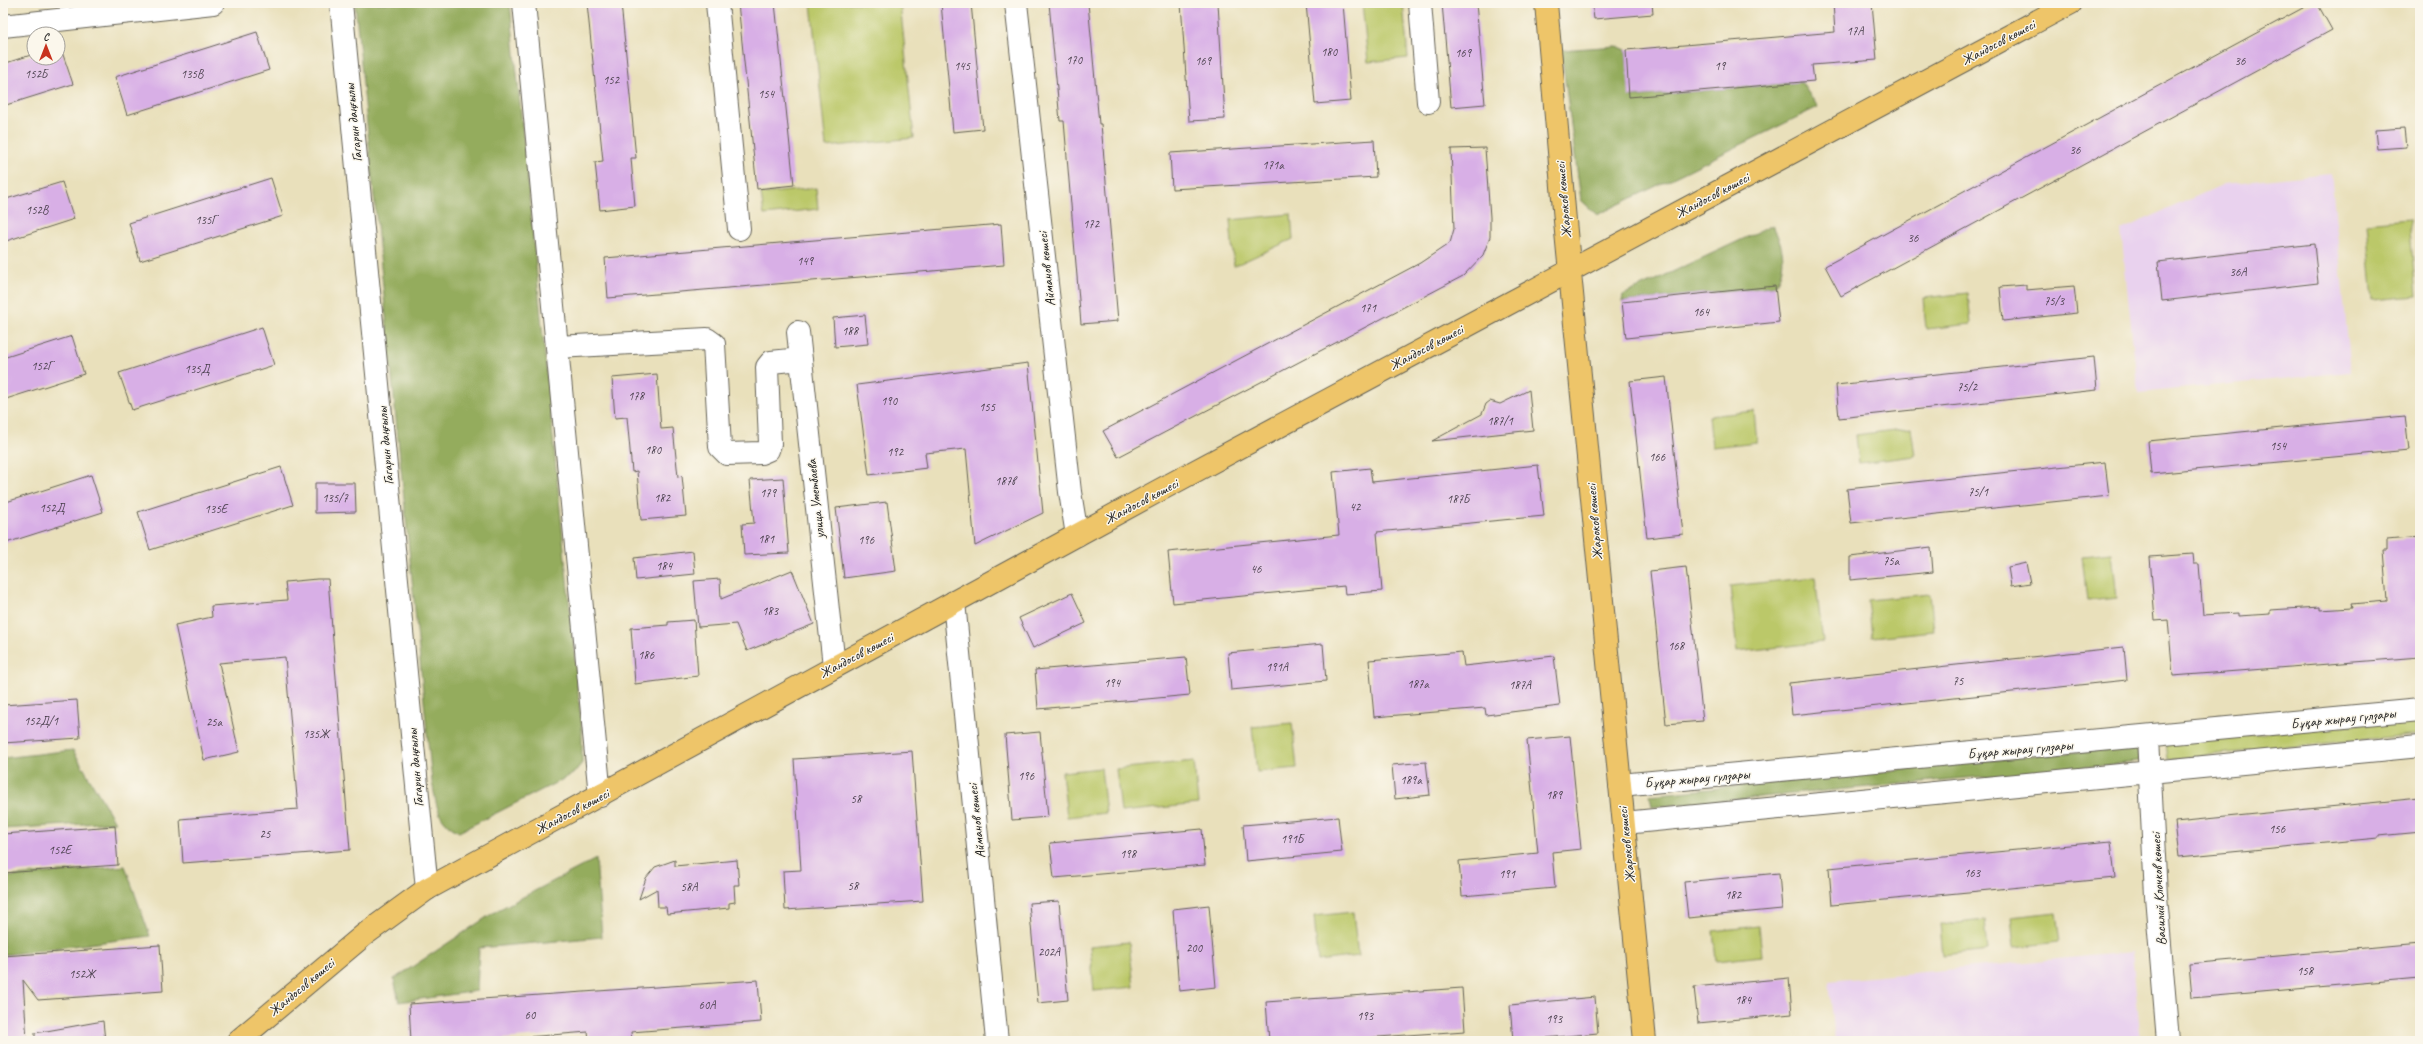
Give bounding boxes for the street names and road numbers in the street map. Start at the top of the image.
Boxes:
street label: Жандосов көшесі [1958,15,2040,69]
street label: Гагарин даңғылы [341,81,366,163]
street label: Жароков көшесі [1552,159,1575,239]
street label: Жандосов көшесі [1672,168,1754,222]
street label: Айманов көшесі [1034,228,1059,307]
street label: Жандосов көшесі [1386,320,1468,374]
street label: Гагарин даңғылы [373,405,397,486]
street label: улица Уметбаева [803,458,828,540]
street label: Жандосов көшесі [1101,474,1183,528]
street label: Жароков көшесі [1583,481,1606,561]
street label: Жандосов көшесі [816,628,898,682]
street label: Бұқар жырау гүлзары [2290,704,2398,732]
street label: Гагарин даңғылы [403,727,427,808]
street label: Бұқар жырау гүлзары [1967,736,2075,763]
street label: Бұқар жырау гүлзары [1644,765,1752,792]
street label: Айманов көшесі [964,780,989,859]
street label: Жандосов көшесі [532,784,614,838]
street label: Жароков көшесі [1614,804,1639,884]
street label: Василий Клочков көшесі [2147,830,2170,946]
street label: Жандосов көшесі [265,953,340,1020]

